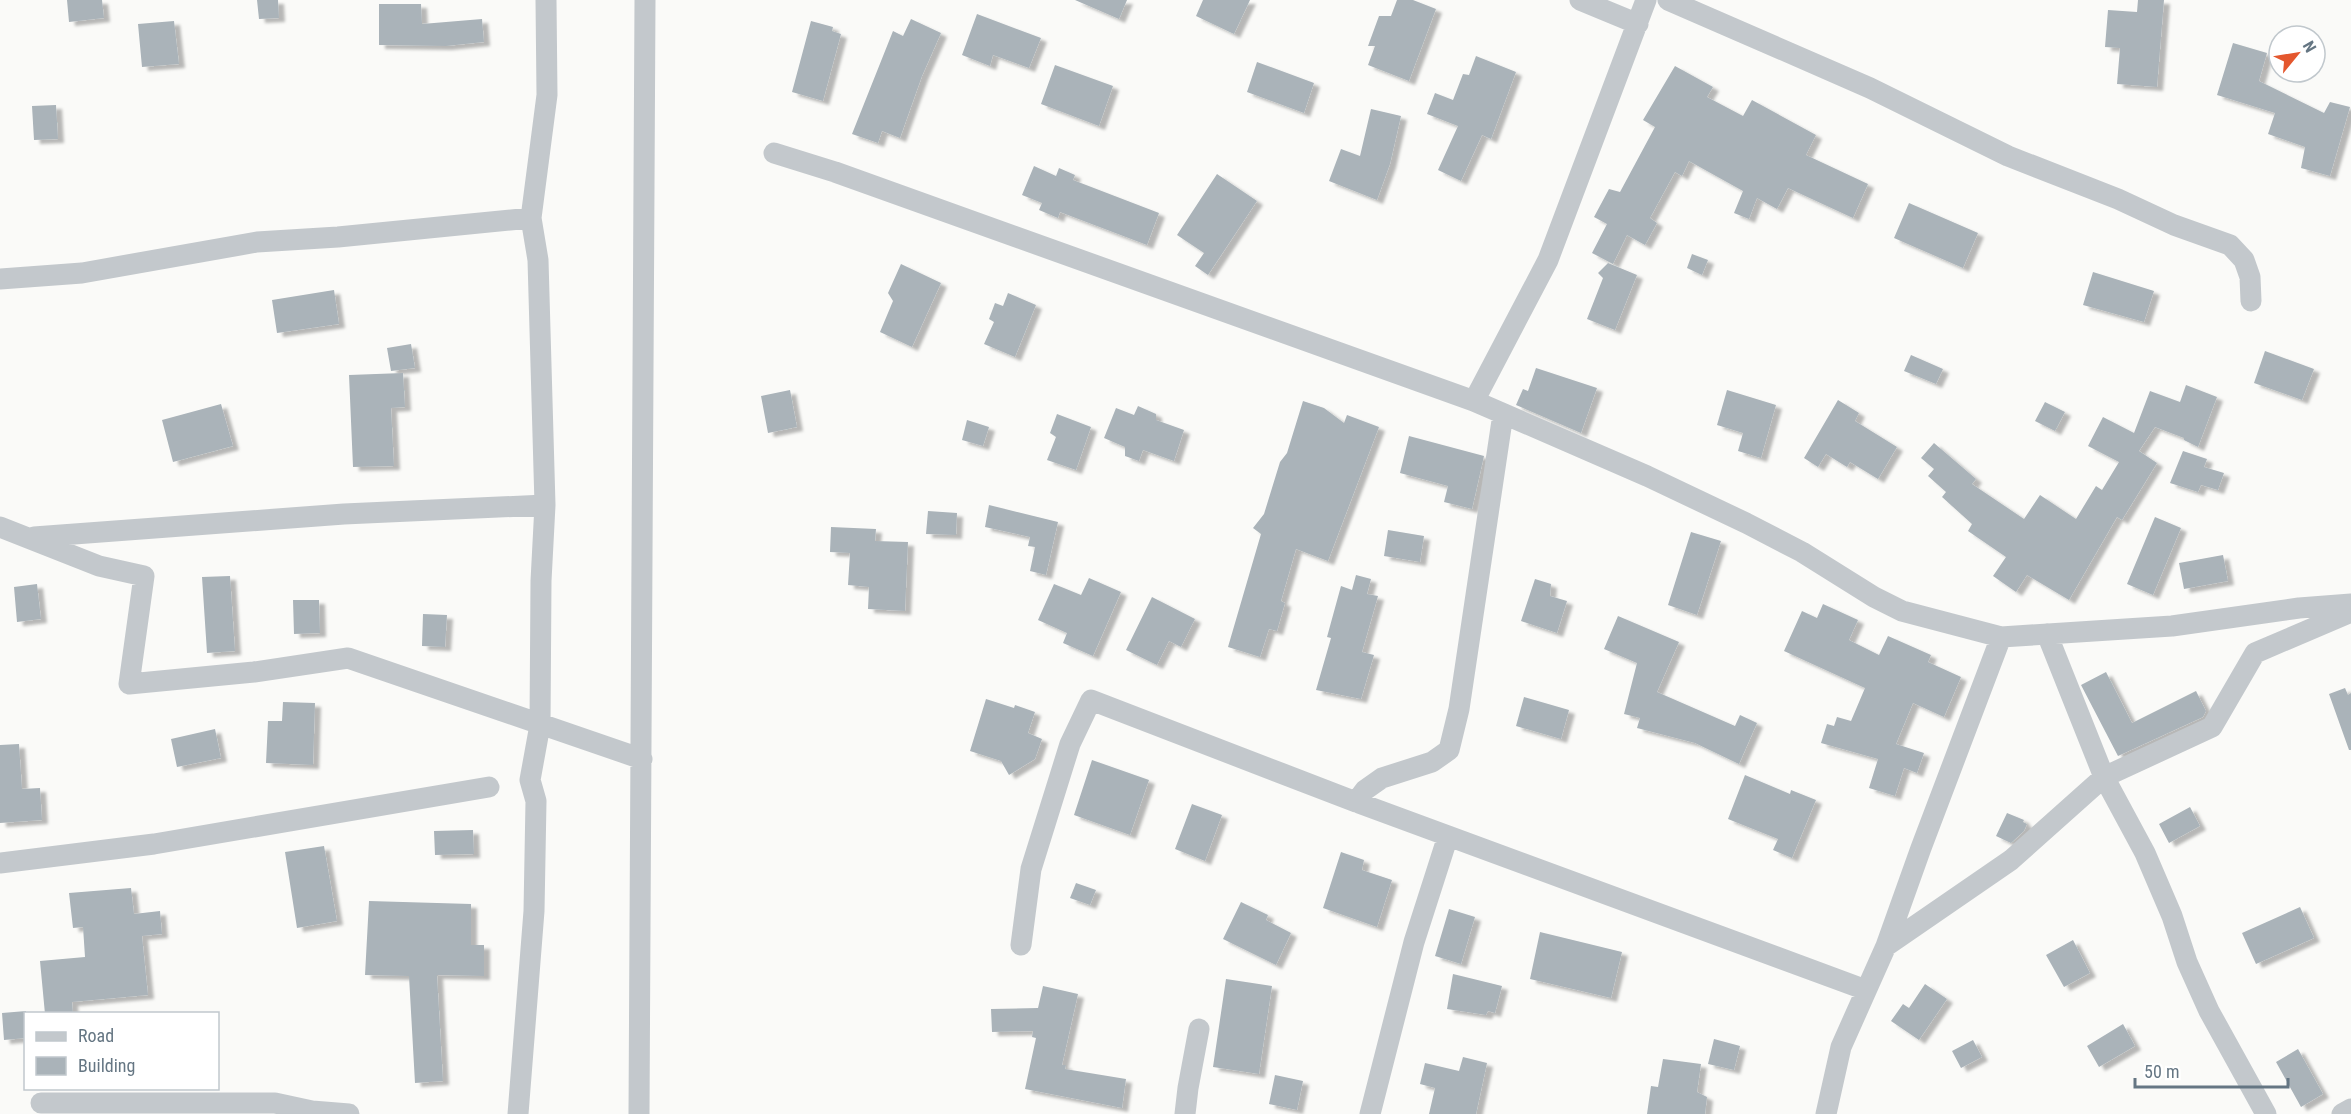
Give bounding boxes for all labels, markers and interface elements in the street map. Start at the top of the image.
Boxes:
north arrow [2267,24,2327,84]
text: N [2299,38,2320,56]
legend [24,1012,219,1090]
text: Road [78,1025,114,1046]
scale bar [2135,1051,2288,1089]
text: Building [78,1055,135,1076]
text: 50 m [2144,1061,2179,1082]

